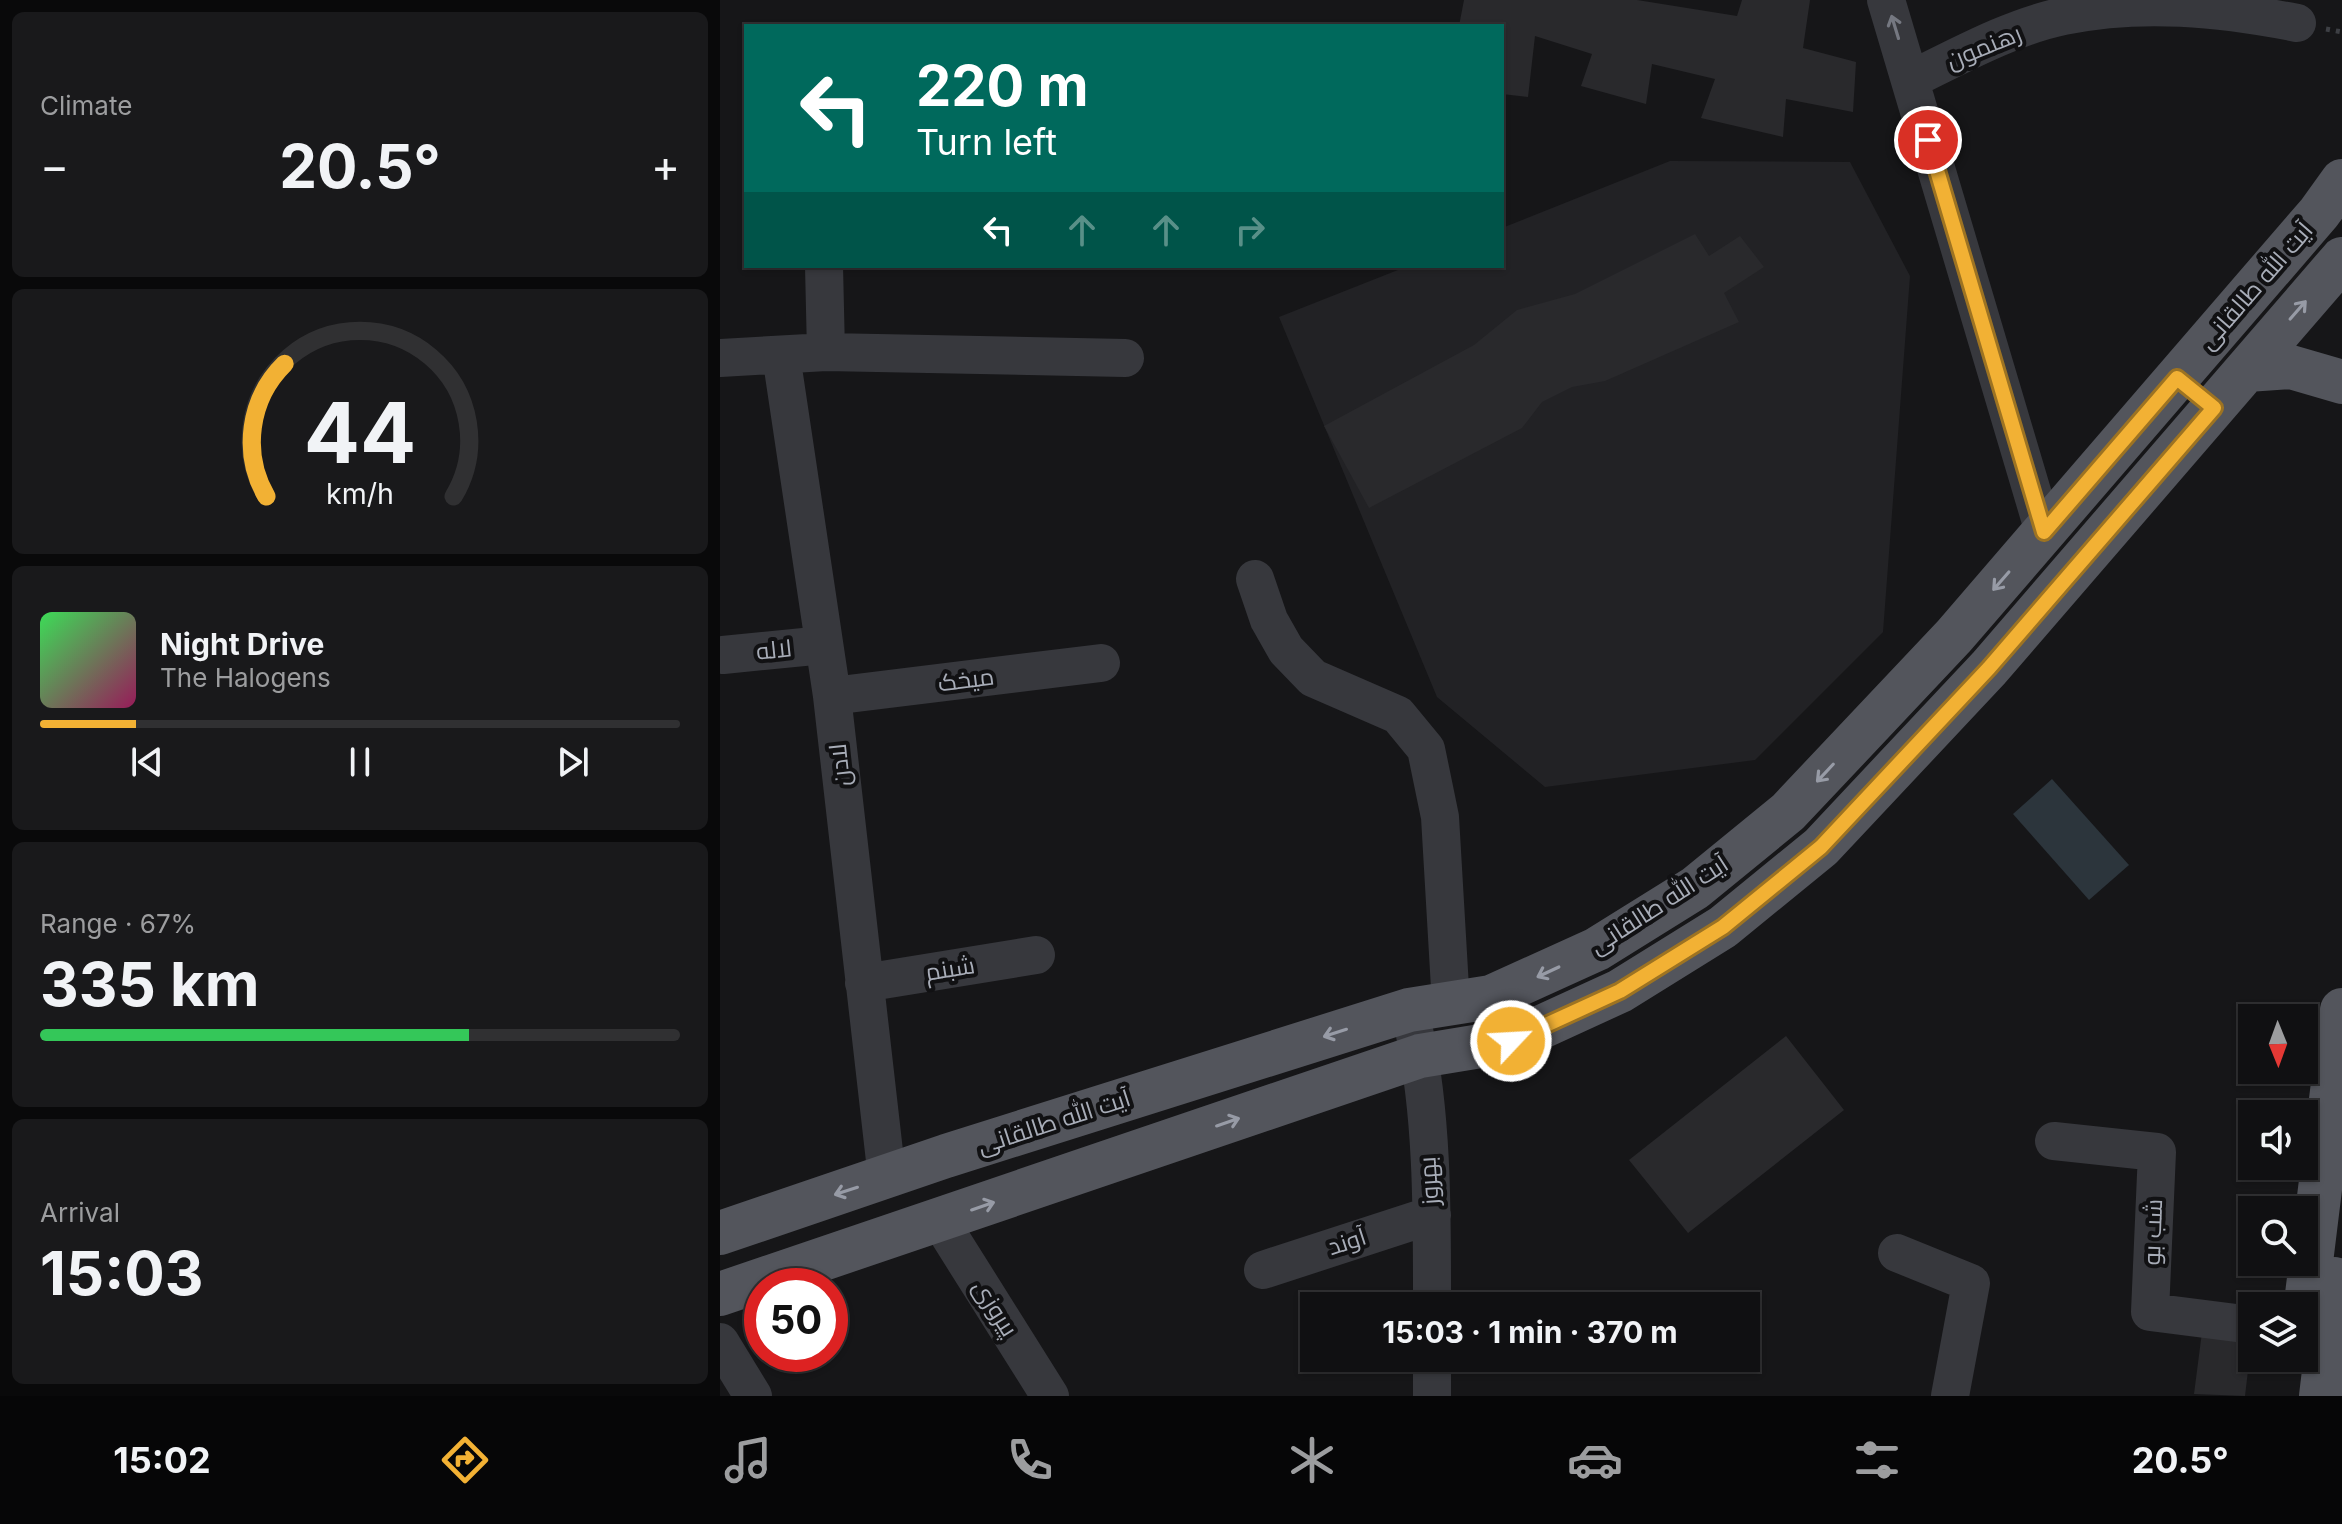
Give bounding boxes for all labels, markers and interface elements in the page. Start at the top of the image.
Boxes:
one-way arrow [1886,15,1901,40]
street label: رهنمون [1942,18,2026,75]
text: 220 m [916,52,1089,120]
icon: left [784,56,888,160]
text: Climate [40,90,132,121]
pin [1894,106,1962,174]
icon: arrive [1906,118,1950,162]
text: Turn left [916,120,1057,164]
text: 20.5° [279,130,441,202]
text: − [40,139,69,193]
text: + [651,139,680,193]
icon: left [976,208,1020,252]
icon: ahead [1060,208,1104,252]
icon: ahead [1144,208,1188,252]
icon: right [1228,208,1272,252]
street label: آیت الله طالقانی [2192,215,2319,355]
one-way arrow [2289,301,2307,321]
text: 44 [304,382,416,483]
text: km/h [326,476,394,511]
one-way arrow [1992,571,2010,591]
text: Night Drive [160,626,324,662]
street label: لاله [755,633,793,666]
text: The Halogens [160,662,331,693]
street label: میخک [936,662,996,697]
icon: previous [125,740,169,784]
icon: pause [338,740,382,784]
icon: next [551,740,595,784]
street label: لادن [823,742,856,788]
one-way arrow [1817,762,1835,782]
street label: آیت الله طالقانی [1583,848,1734,960]
text: Range · 67% [40,908,196,939]
text: 335 km [40,948,260,1020]
street label: شبنم [923,950,977,989]
one-way arrow [1536,965,1561,980]
position arrow [1469,999,1553,1083]
north arrow [2238,1004,2318,1084]
map controls [2238,1004,2318,1372]
one-way arrow [1323,1027,1348,1041]
street label: آیت الله طالقانی [973,1082,1135,1160]
button: sound [2238,1100,2318,1180]
one-way arrow [1216,1113,1241,1128]
street label: بهروز [1412,1156,1445,1208]
one-way arrow [833,1185,858,1200]
button: search [2238,1196,2318,1276]
text: Arrival [40,1197,120,1228]
one-way arrow [970,1198,994,1212]
street label: شب بو [2137,1198,2168,1266]
street label: آوند [1324,1222,1370,1261]
text: 15:03 [40,1237,203,1309]
speed limit sign: 50 [744,1268,848,1372]
street label: پیروزی [965,1274,1024,1343]
button: layers [2238,1292,2318,1372]
text: 15:03 · 1 min · 370 m [1382,1314,1678,1350]
icon: directions [437,1432,493,1488]
icon: music [720,1432,776,1488]
icon: phone [1002,1432,1058,1488]
icon: climate [1284,1432,1340,1488]
icon: car [1567,1432,1623,1488]
icon: filters [1849,1432,1905,1488]
text: 15:02 [113,1438,211,1482]
text: 20.5° [2132,1438,2229,1482]

